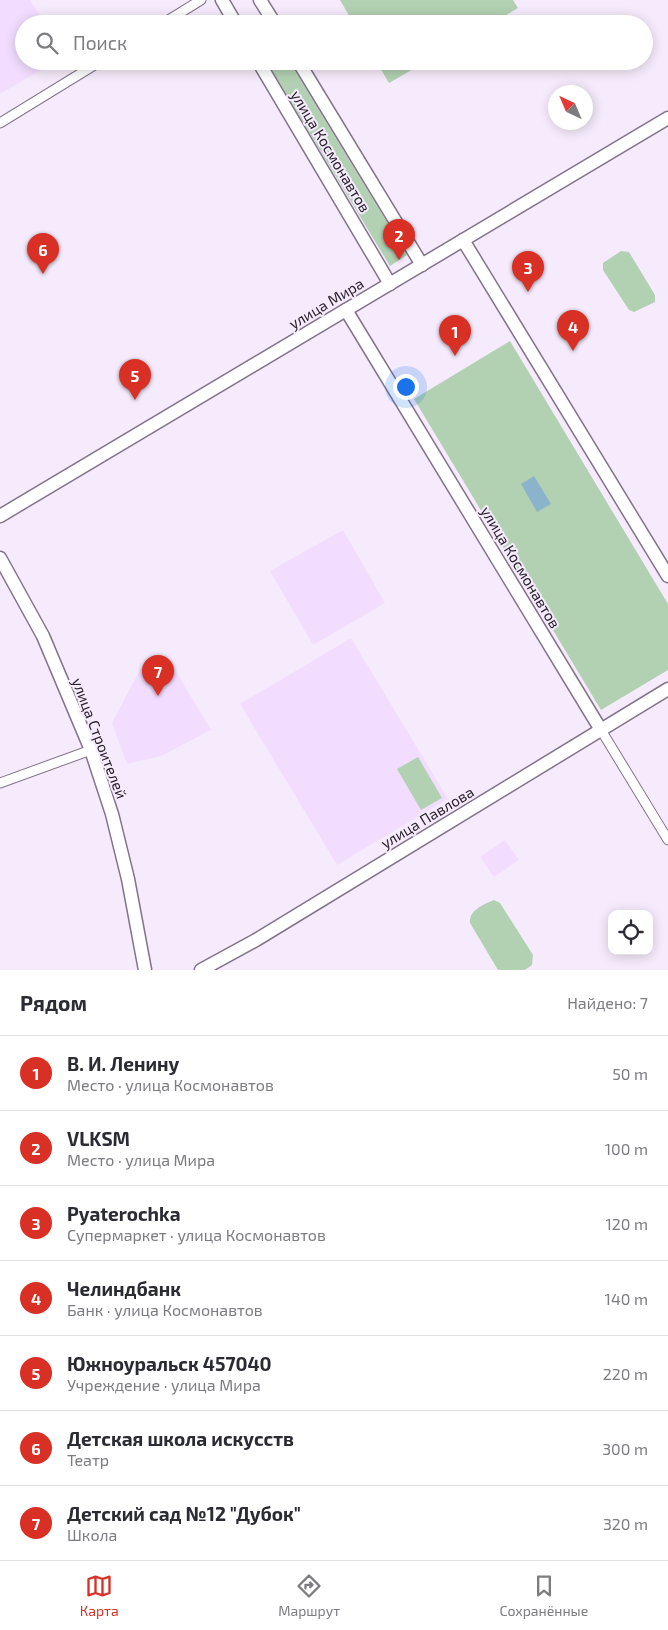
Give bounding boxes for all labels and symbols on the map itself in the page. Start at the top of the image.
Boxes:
north arrow [548,85,593,130]
street label: улица Космонавтов [287,87,375,216]
pin: 2 [383,219,415,260]
pin: 6 [27,233,59,274]
pin: 3 [512,251,544,292]
street label: улица Мира [285,274,367,333]
pin: 4 [557,310,589,351]
pin: 1 [439,315,471,356]
pin: 5 [119,359,151,400]
your location [393,374,419,400]
street label: улица Космонавтов [477,503,565,632]
pin: 7 [142,655,174,696]
street label: улица Строителей [68,675,131,801]
street label: улица Павлова [377,782,477,853]

